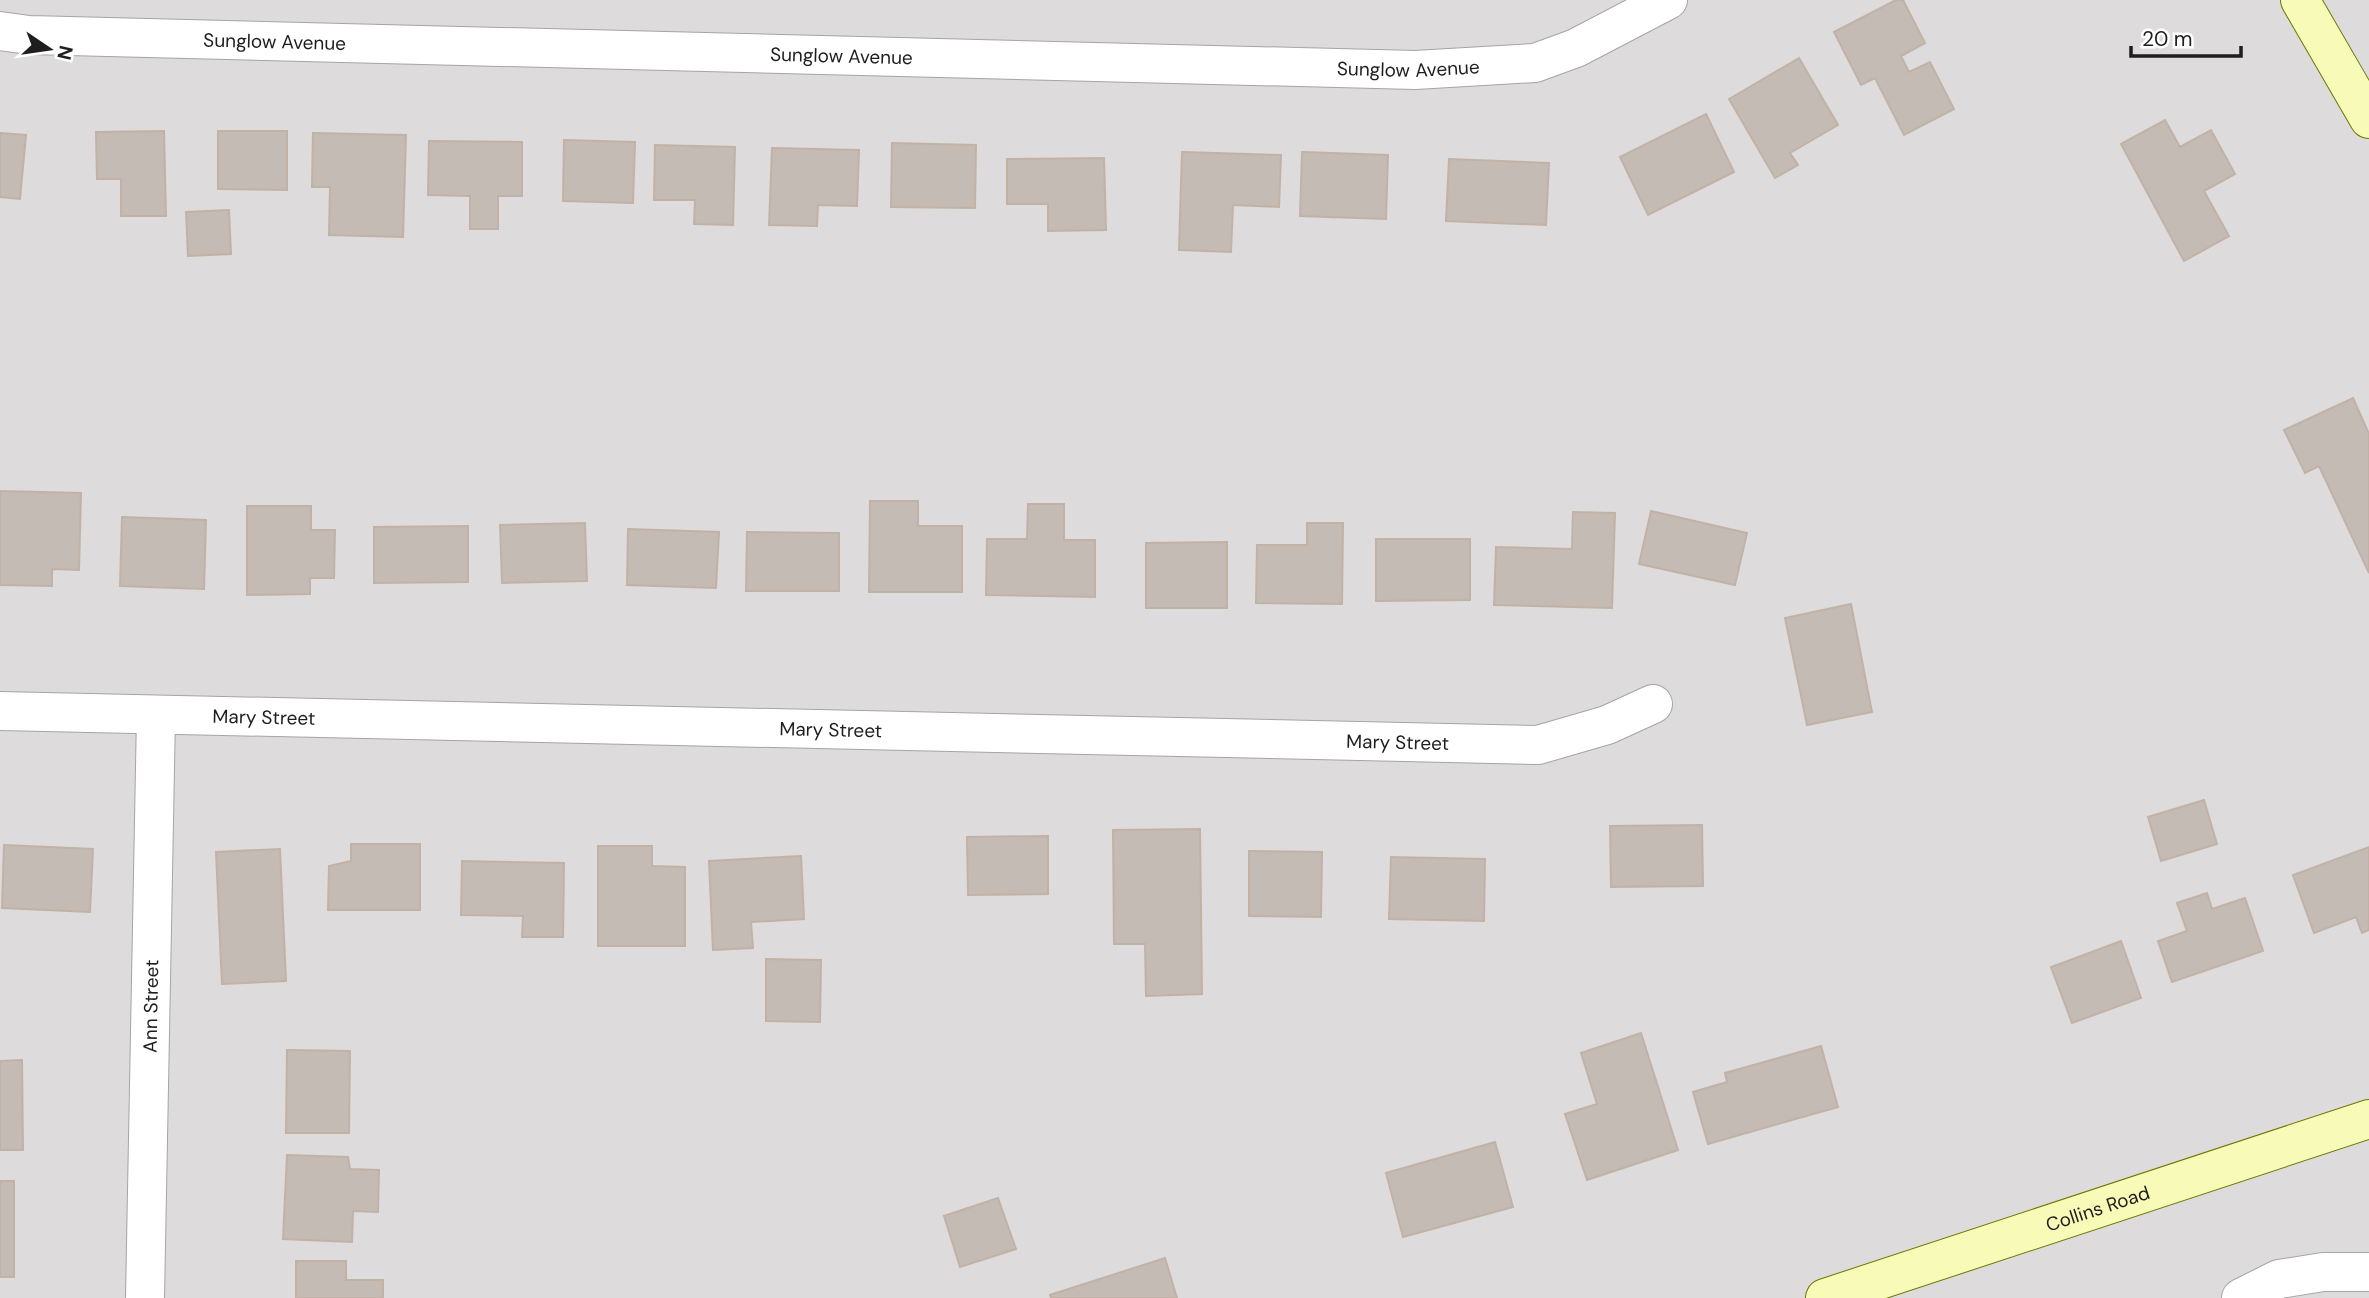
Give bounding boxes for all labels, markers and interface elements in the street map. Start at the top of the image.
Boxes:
north arrow [14,14,84,84]
scale bar [2131,14,2241,58]
text: 20 m [2142,25,2193,53]
street label: Sunglow Avenue [203,27,346,56]
street label: Sunglow Avenue [770,41,913,70]
text: N [51,43,79,62]
street label: Sunglow Avenue [1337,54,1480,82]
street label: Mary Street [212,703,316,730]
street label: Mary Street [779,716,883,743]
street label: Mary Street [1346,728,1449,756]
street label: Ann Street [137,959,164,1053]
street label: Collins Road [2043,1180,2153,1237]

